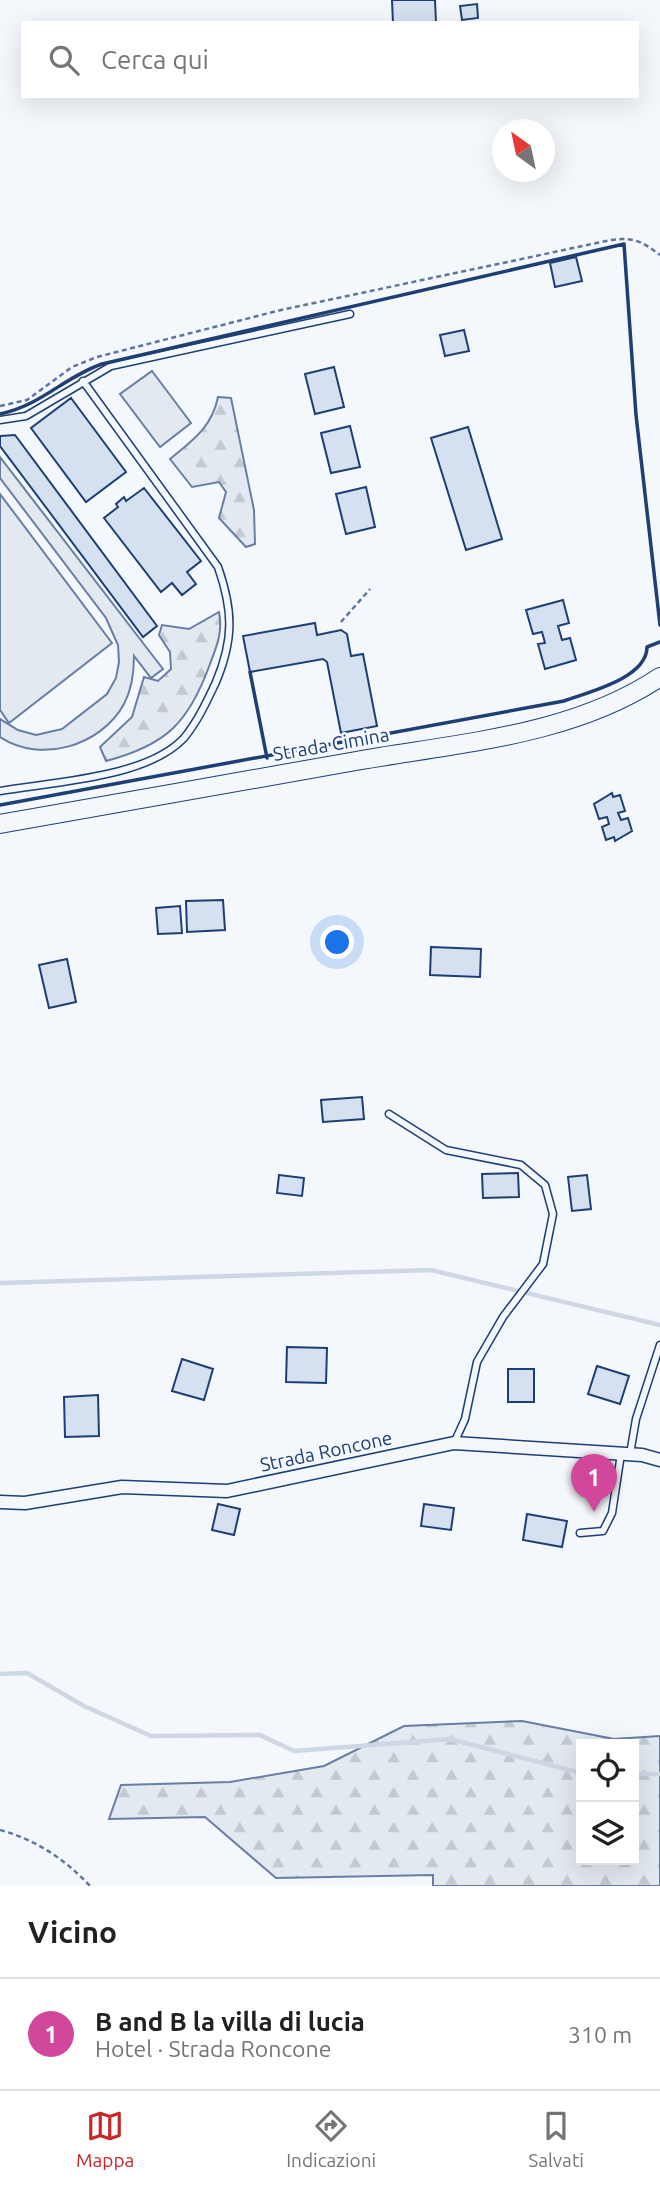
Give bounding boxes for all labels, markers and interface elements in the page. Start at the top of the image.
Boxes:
search box [21,21,639,98]
icon: search [45,41,83,79]
text: Cerca qui [101,45,209,74]
north arrow [492,119,555,182]
street label: Strada Cimina [271,723,391,765]
your location [320,925,354,959]
street label: Strada Roncone [258,1426,394,1476]
pin: 1 [571,1454,617,1512]
map controls [576,1739,639,1865]
button: locate [576,1739,639,1802]
button: layers [576,1802,639,1865]
text: Vicino [28,1915,117,1949]
text: B and B la villa di lucia [95,2007,365,2036]
text: 1 [45,2022,57,2047]
text: 310 m [568,2022,632,2047]
text: Hotel · Strada Roncone [95,2036,331,2061]
tab: Mappa [76,2107,134,2171]
tab: Indicazioni [286,2107,376,2171]
tab: Salvati [528,2107,584,2171]

